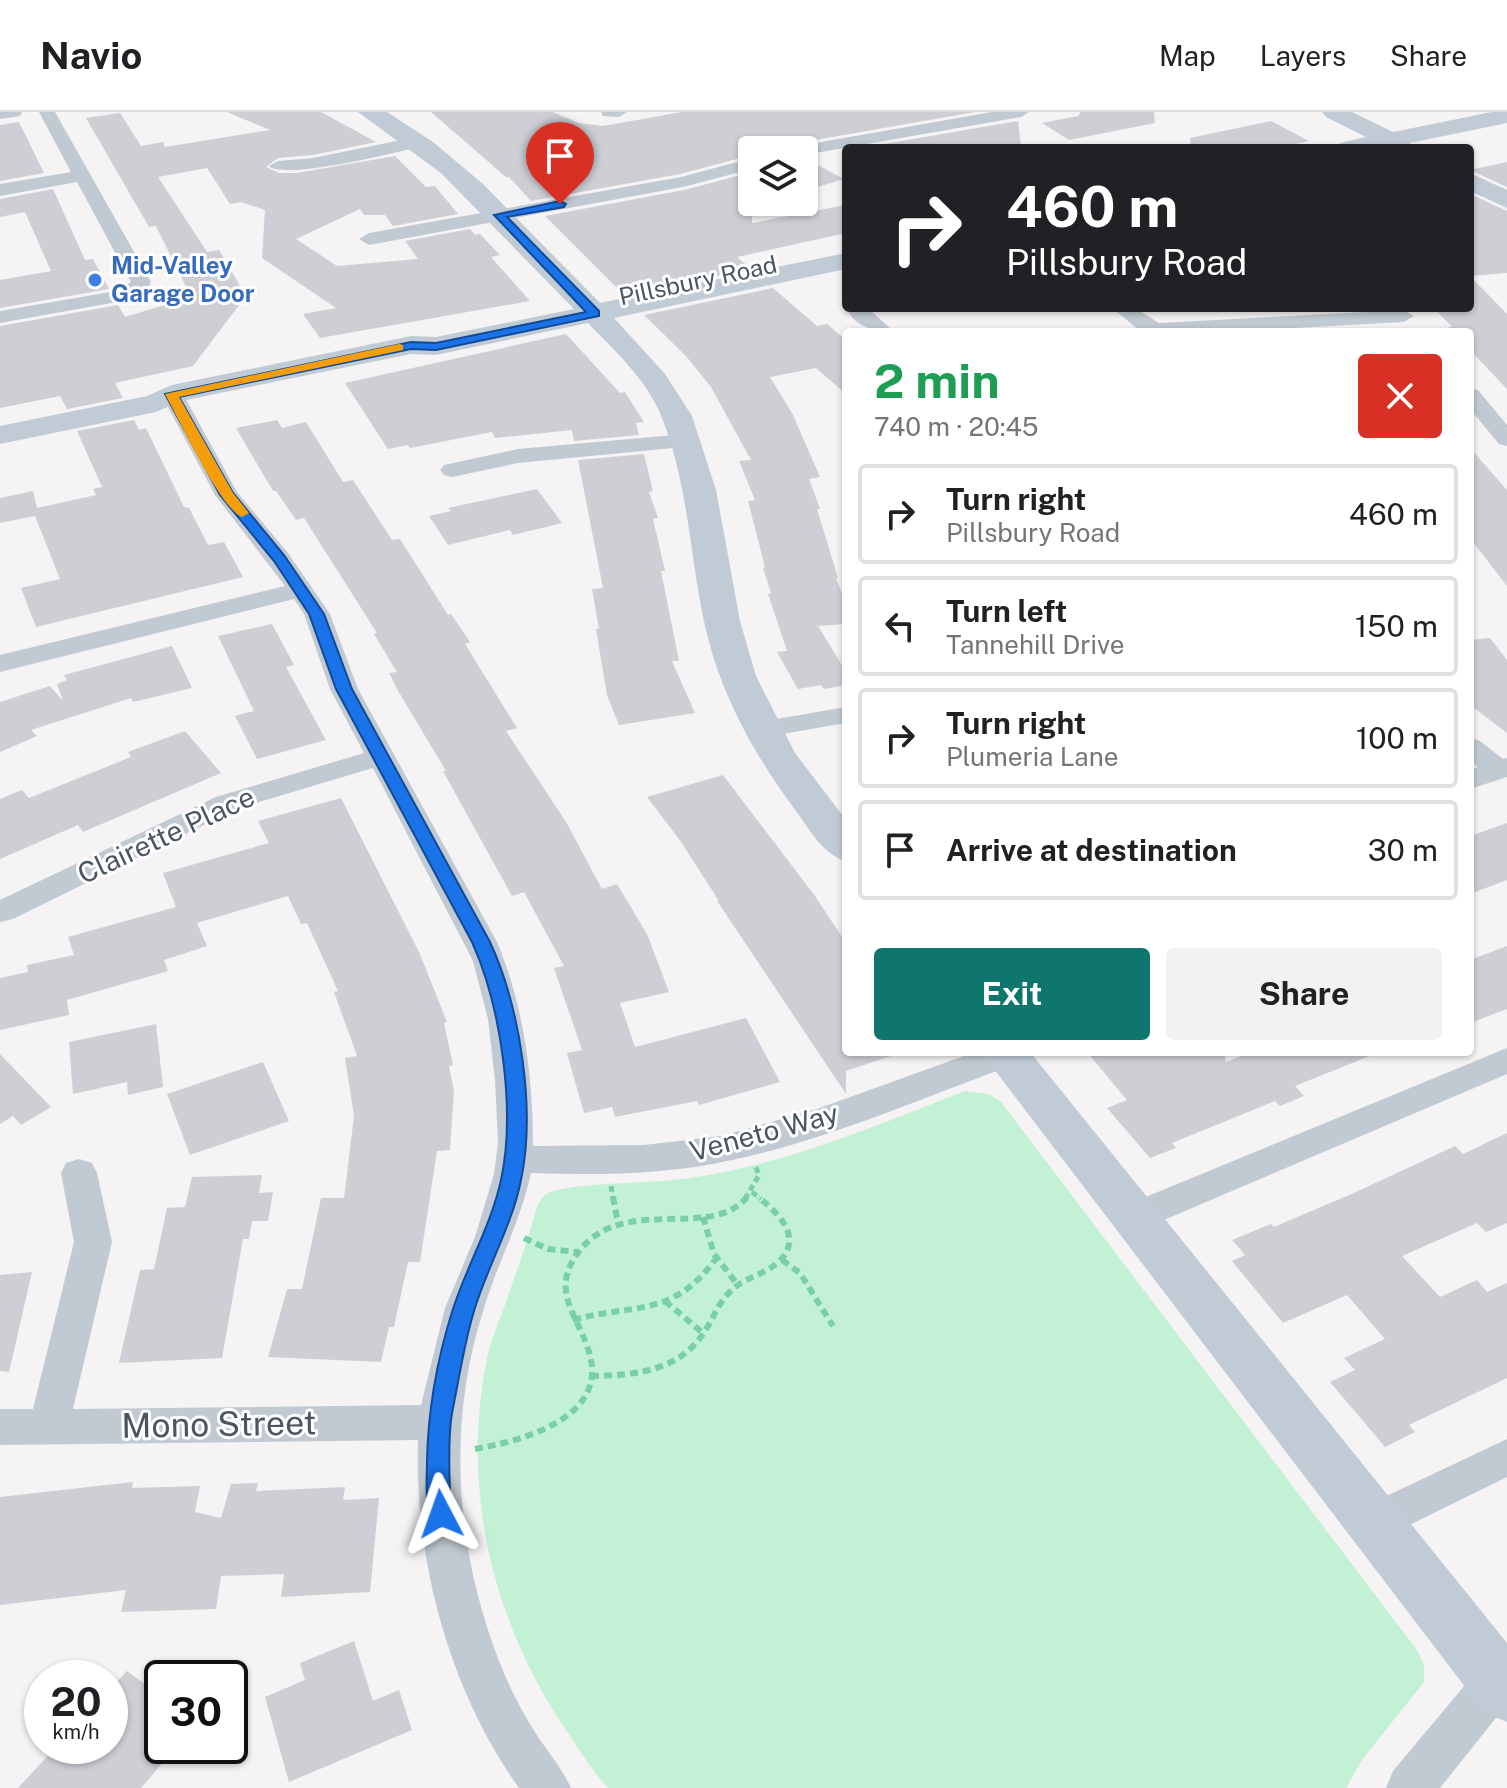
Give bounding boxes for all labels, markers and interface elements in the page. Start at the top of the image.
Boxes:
text: Navio [40,33,142,78]
text: Map [1159,39,1216,72]
text: Layers [1260,39,1346,72]
text: Share [1390,39,1467,72]
pin [526,122,594,204]
icon: arrive [538,134,582,178]
map controls [738,136,818,216]
button: layers [738,136,818,216]
text: 460 m [1006,174,1178,240]
icon: right [874,176,978,280]
text: Pillsbury Road [1006,241,1247,283]
street label: Pillsbury Road [616,250,779,310]
place label: Mid-Valley Garage Door [111,251,255,307]
marker: Mid-Valley Garage Door [86,271,104,289]
text: 2 min [874,352,1000,409]
button: close [1358,354,1442,438]
text: 740 m · 20:45 [874,411,1038,442]
text: Turn right [946,481,1086,517]
icon: right [878,492,922,536]
text: 460 m [1349,496,1438,532]
text: Pillsbury Road [946,517,1120,548]
text: Turn left [946,593,1067,629]
icon: left [878,604,922,648]
text: 150 m [1355,608,1438,644]
text: Tannehill Drive [946,629,1125,660]
text: Turn right [946,705,1086,741]
icon: right [878,716,922,760]
text: 100 m [1356,720,1438,756]
text: Plumeria Lane [946,741,1118,772]
street label: Clairette Place [72,779,259,890]
icon: arrive [878,828,922,872]
text: Arrive at destination [946,832,1237,868]
text: 30 m [1368,832,1438,868]
button: Exit [874,948,1150,1040]
button: Share [1166,948,1442,1040]
street label: Veneto Way [686,1096,842,1167]
street label: Mono Street [121,1402,317,1446]
position arrow [399,1472,483,1556]
speed limit sign: 30 [144,1660,248,1764]
text: 20 [50,1678,102,1725]
text: km/h [52,1720,100,1744]

